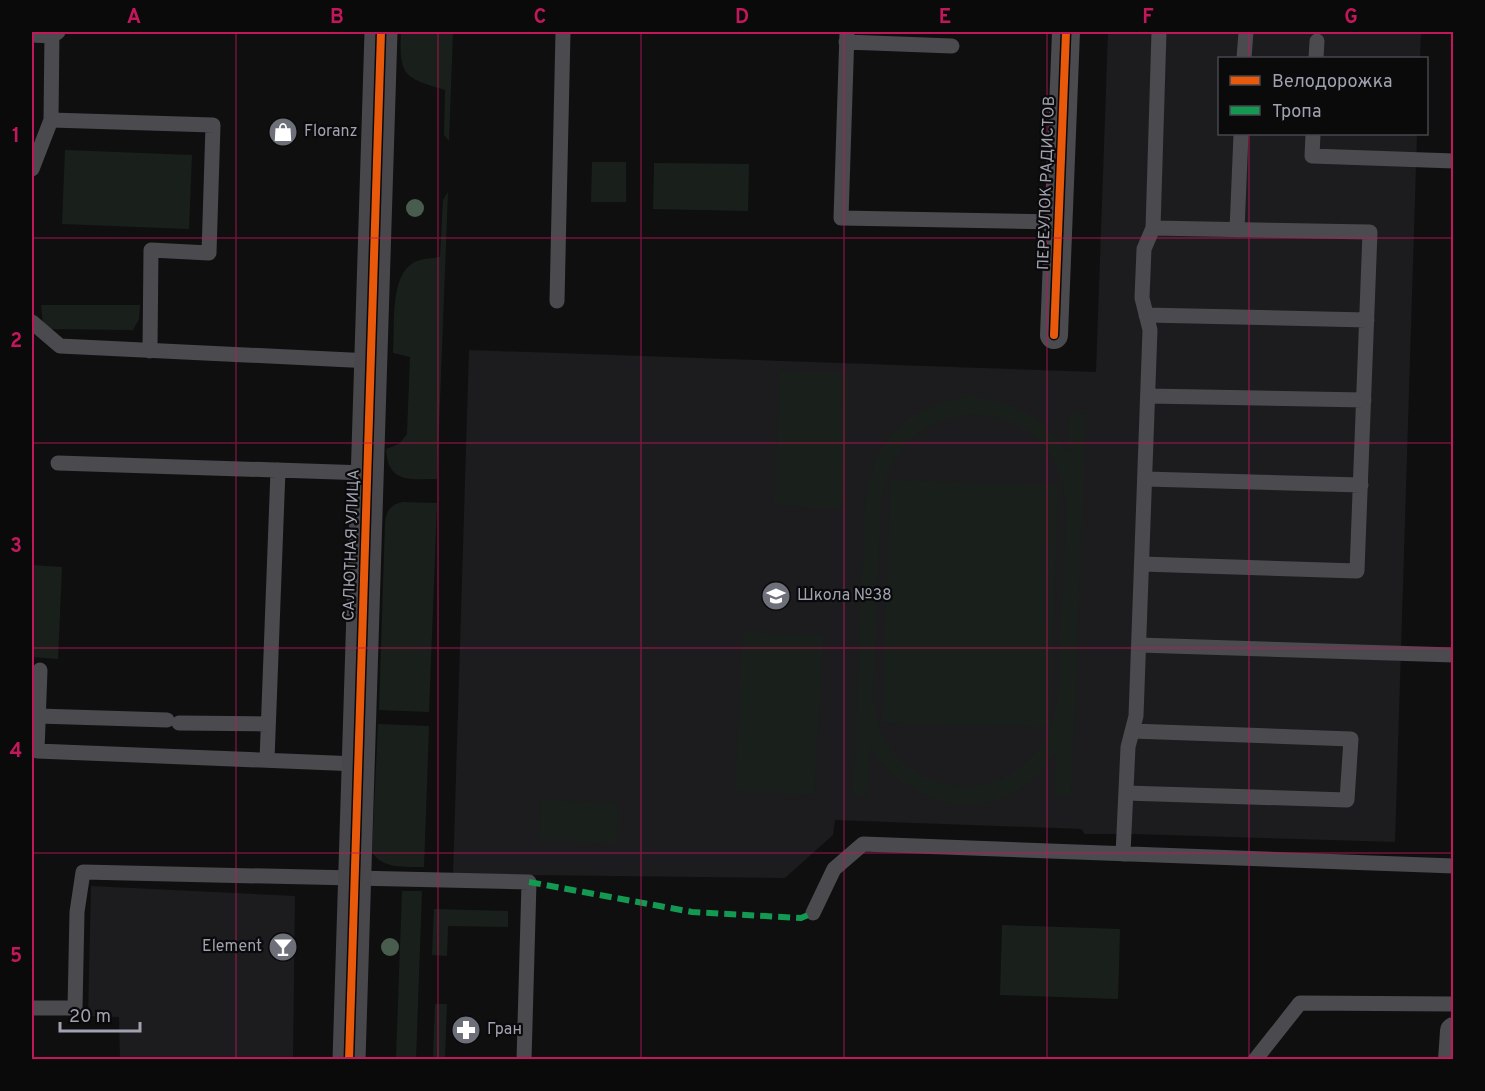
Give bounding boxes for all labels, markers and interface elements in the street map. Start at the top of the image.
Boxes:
text: A [127,5,141,31]
text: B [330,5,344,31]
text: C [534,5,546,31]
text: D [735,5,749,31]
text: E [939,5,951,31]
text: F [1142,5,1154,31]
text: G [1344,5,1358,31]
legend [1218,57,1428,135]
text: Велодорожка [1272,71,1392,94]
street label: ПЕРЕУЛОК РАДИСТОВ [1034,96,1060,270]
text: Тропа [1272,101,1321,124]
shop icon: Floranz [267,116,299,148]
place label: Floranz [304,122,358,142]
text: 1 [12,124,20,150]
text: 2 [10,329,22,355]
street label: САЛЮТНАЯ УЛИЦА [339,469,365,621]
text: 3 [10,534,22,560]
school or university icon: Школа №38 [760,580,792,612]
place label: Школа №38 [797,586,892,606]
text: 4 [10,739,22,765]
bar icon: Element [267,931,299,963]
place label: Element [202,937,262,957]
text: 5 [10,944,22,970]
scale bar [60,995,140,1033]
text: 20 m [69,1006,111,1029]
pharmacy icon: Гран [450,1014,482,1046]
place label: Гран [487,1020,522,1040]

